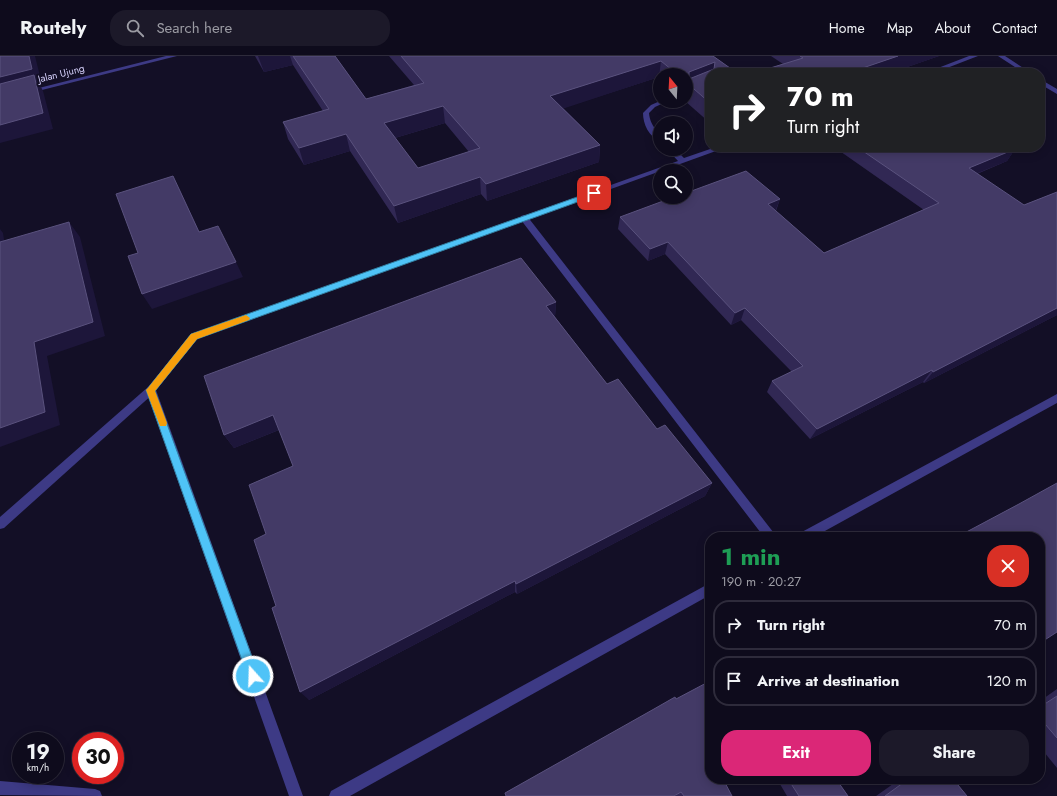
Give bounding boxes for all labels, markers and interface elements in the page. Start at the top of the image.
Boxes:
search box [110,10,390,46]
text: Routely [20,14,86,41]
icon: search [124,17,146,39]
text: Search here [156,17,232,39]
text: Home [829,18,865,38]
text: Map [887,18,913,38]
text: About [935,18,970,38]
text: Contact [992,18,1037,38]
street label: Jalan Ujung [34,60,86,87]
north arrow [653,68,693,108]
map controls [653,68,693,204]
text: 70 m [787,76,854,117]
icon: right [721,84,773,136]
text: Turn right [787,114,859,140]
button: sound [653,116,693,156]
button: search [653,164,693,204]
pin [577,176,611,210]
icon: arrive [583,182,605,204]
text: 1 min [721,539,781,574]
button: close [987,545,1029,587]
text: 190 m · 20:27 [721,572,801,591]
icon: right [723,614,745,636]
text: Turn right [757,614,825,636]
text: 70 m [994,614,1027,636]
position arrow [232,655,274,697]
icon: arrive [723,670,745,692]
text: Arrive at destination [757,670,899,692]
text: 120 m [987,670,1027,692]
button: Exit [721,730,871,776]
button: Share [879,730,1029,776]
speed limit sign: 30 [72,732,124,784]
text: 19 [26,738,50,767]
text: km/h [27,760,49,775]

